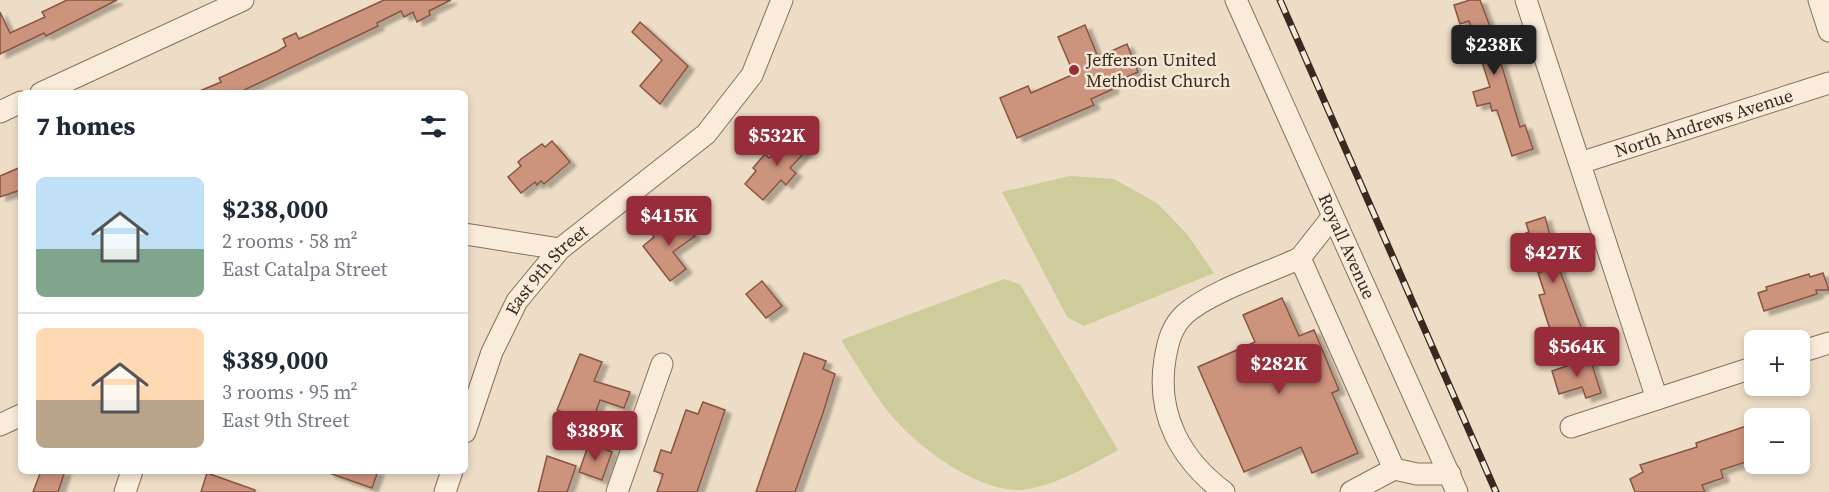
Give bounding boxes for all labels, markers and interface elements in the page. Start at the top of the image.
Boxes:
pin: $238K [1452,25,1536,76]
text: $238K [1465,30,1523,58]
place label: Jefferson United Methodist Church [1085,47,1231,93]
marker: Jefferson United Methodist Church [1067,63,1081,77]
street label: North Andrews Avenue [1611,82,1796,163]
text: 7 homes [36,108,135,144]
icon: filters [417,110,450,143]
pin: $532K [735,116,819,167]
text: $532K [748,121,806,149]
street label: Royall Avenue [1312,189,1382,303]
text: $238,000 [222,191,328,227]
pin: $415K [627,196,711,247]
icon: home [84,201,156,273]
text: $415K [640,201,698,229]
street label: East 9th Street [499,219,593,319]
text: 2 rooms · 58 m² [222,227,358,255]
pin: $427K [1511,233,1595,284]
text: $427K [1524,238,1582,266]
text: East Catalpa Street [222,255,387,283]
pin: $564K [1535,327,1619,378]
map controls [1744,330,1810,474]
button: + [1744,330,1810,396]
text: $564K [1548,332,1606,360]
text: $389,000 [222,342,328,378]
pin: $282K [1237,344,1321,395]
text: $282K [1250,349,1308,377]
icon: home [84,352,156,424]
text: 3 rooms · 95 m² [222,378,358,406]
text: East 9th Street [222,406,349,434]
button: − [1744,408,1810,474]
pin: $389K [553,411,637,462]
text: $389K [566,416,624,444]

